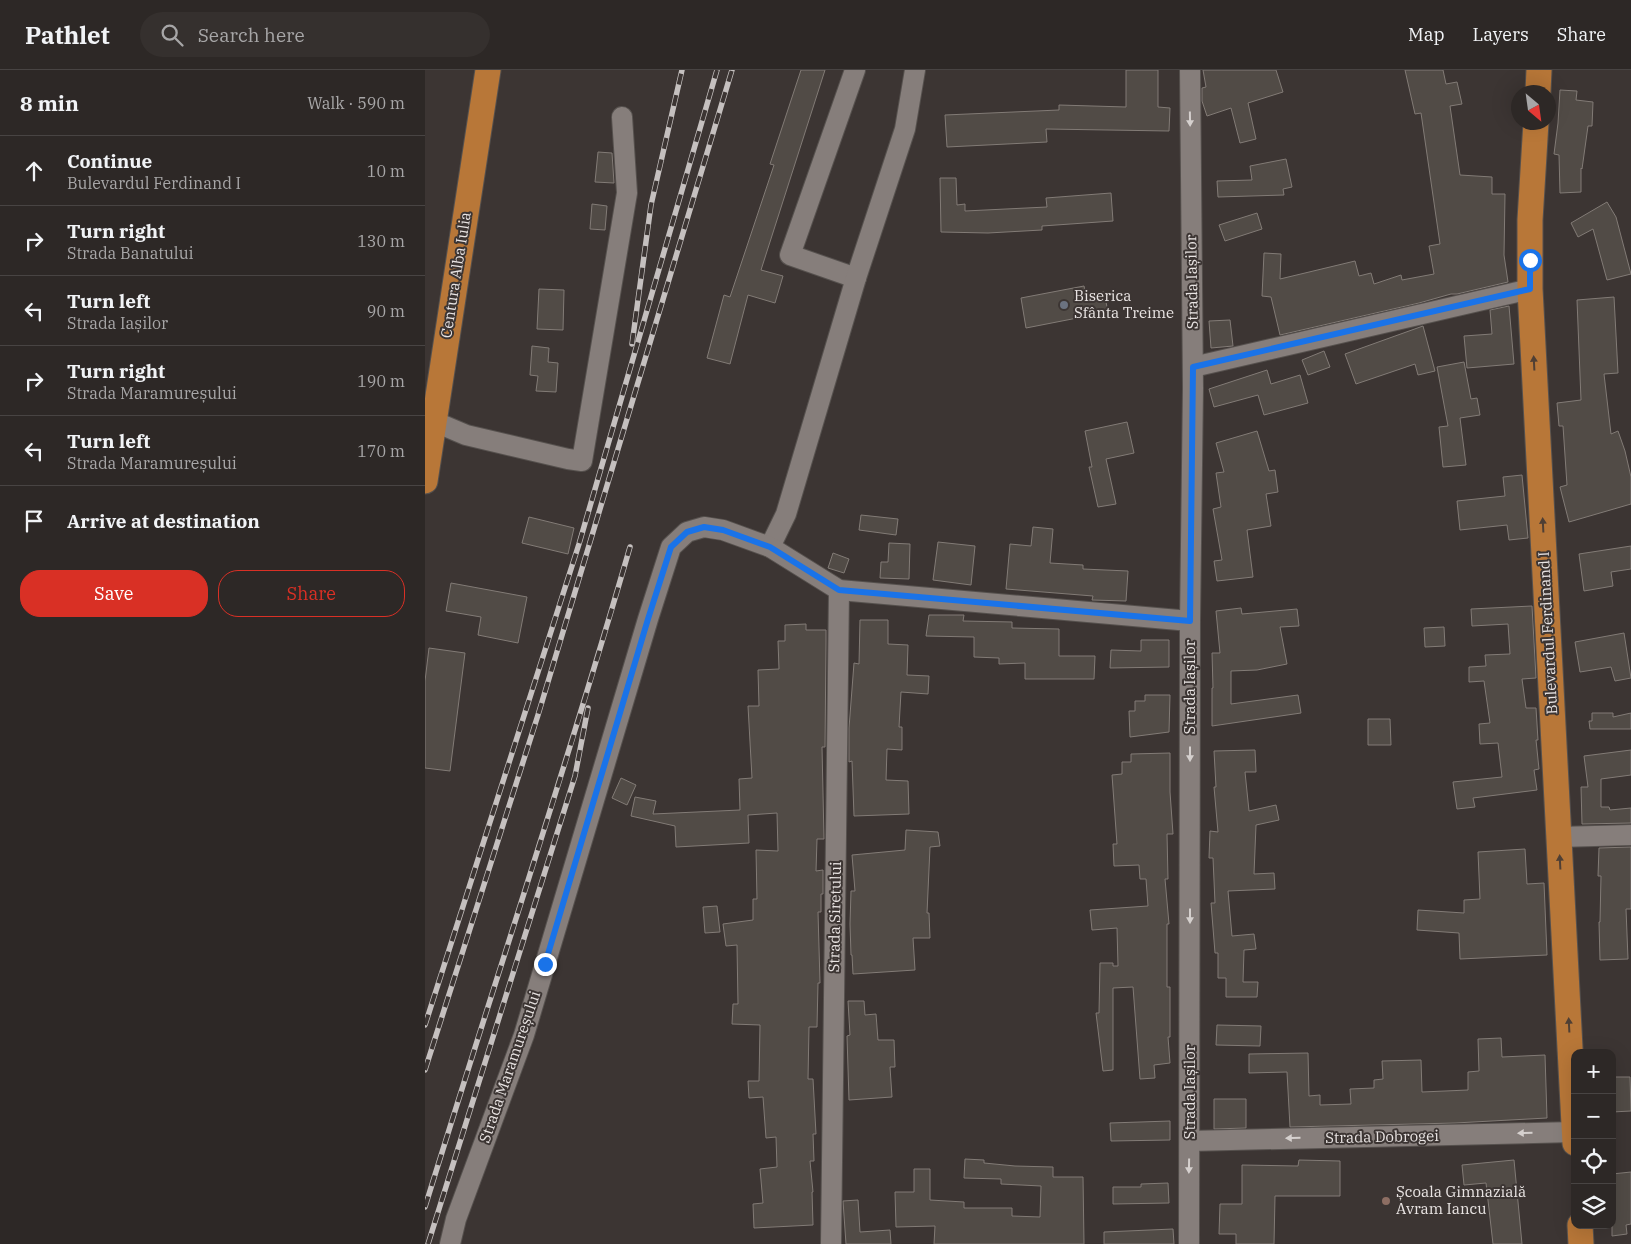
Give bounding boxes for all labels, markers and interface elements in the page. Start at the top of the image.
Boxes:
search box [140,12,490,57]
text: Pathlet [25,19,110,51]
icon: search [158,21,186,49]
text: Search here [198,23,305,47]
text: Map [1408,23,1445,46]
text: Layers [1473,23,1529,46]
text: Share [1557,23,1606,46]
north arrow [1511,85,1556,130]
text: 8 min [20,89,79,117]
text: Walk · 590 m [307,93,405,113]
one-way arrow [1186,111,1194,127]
text: Continue [67,149,152,173]
icon: ahead [20,157,48,185]
text: 10 m [367,161,405,181]
text: Bulevardul Ferdinand I [67,173,241,193]
street label: Centura Alba Iulia [436,211,475,339]
text: Turn right [67,219,165,243]
icon: right [20,227,48,255]
text: 130 m [357,231,405,251]
street label: Strada Iașilor [1181,234,1202,330]
text: Strada Banatului [67,243,194,263]
route start [1519,249,1542,272]
place label: Biserica Sfânta Treime [1074,286,1174,322]
text: Turn left [67,289,150,313]
icon: left [20,297,48,325]
marker: Biserica Sfânta Treime [1058,299,1070,311]
text: 90 m [367,301,405,321]
text: Strada Iașilor [67,313,168,333]
one-way arrow [1530,355,1538,371]
text: Turn right [67,359,165,383]
icon: right [20,367,48,395]
text: 190 m [357,371,405,391]
text: Strada Maramureșului [67,383,237,403]
text: Turn left [67,429,150,453]
icon: left [20,437,48,465]
text: 170 m [357,441,405,461]
text: Strada Maramureșului [67,453,237,473]
icon: arrive [20,507,48,535]
text: Arrive at destination [67,509,260,533]
one-way arrow [1538,517,1546,533]
street label: Bulevardul Ferdinand I [1534,551,1561,715]
button: Save [20,570,208,617]
button: Share [218,570,405,617]
street label: Strada Iașilor [1180,639,1199,734]
one-way arrow [1186,746,1194,762]
one-way arrow [1556,854,1564,870]
street label: Strada Siretului [824,861,845,973]
one-way arrow [1186,908,1194,924]
route end [534,953,557,976]
street label: Strada Maramureșului [475,988,545,1145]
one-way arrow [1564,1016,1572,1032]
street label: Strada Iașilor [1180,1044,1199,1139]
map controls [1571,1049,1616,1229]
button: + [1571,1049,1616,1094]
button: − [1571,1094,1616,1139]
street label: Strada Dobrogei [1325,1126,1439,1147]
one-way arrow [1517,1130,1533,1138]
one-way arrow [1285,1135,1301,1143]
button: locate [1571,1139,1616,1184]
one-way arrow [1185,1158,1193,1174]
place label: Școala Gimnazială Avram Iancu [1396,1182,1526,1218]
button: layers [1571,1184,1616,1229]
marker: Școala Gimnazială Avram Iancu [1380,1195,1392,1207]

